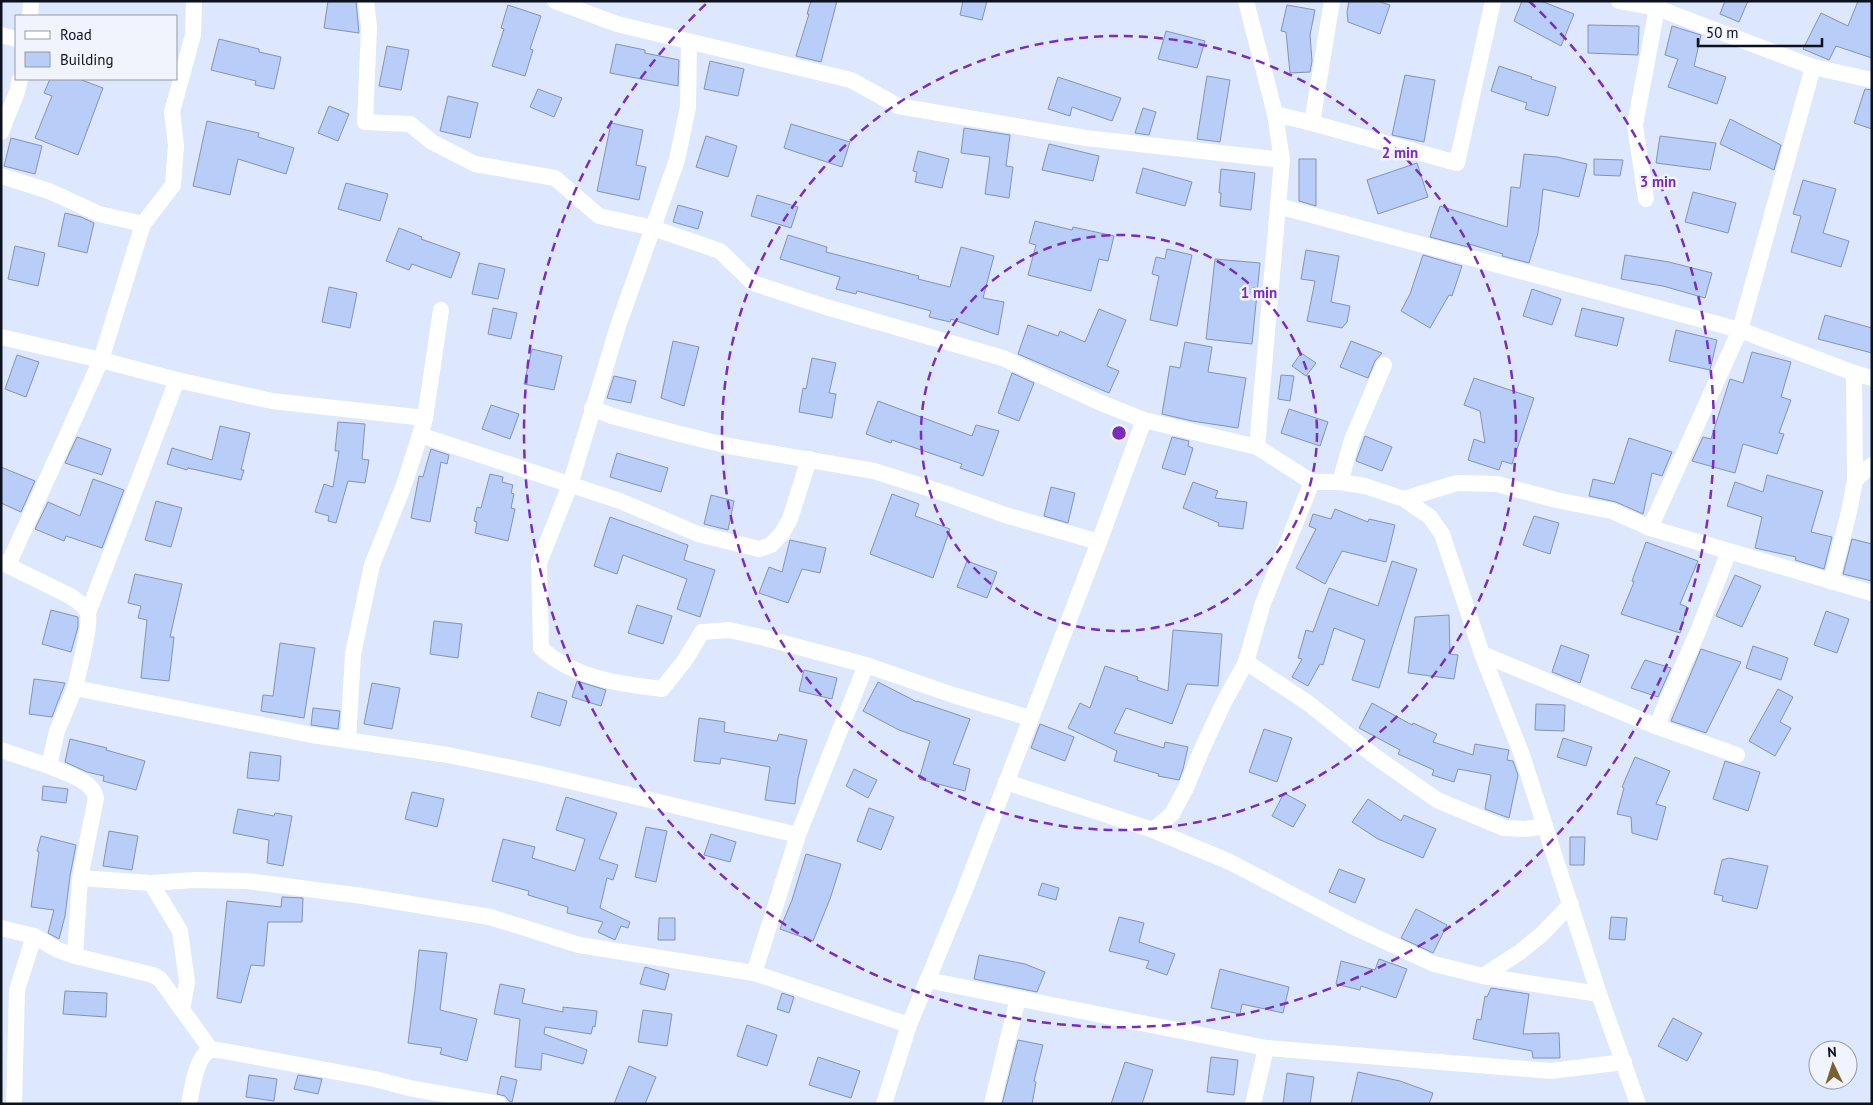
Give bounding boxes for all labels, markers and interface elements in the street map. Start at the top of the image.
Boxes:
legend [15,15,178,80]
scale bar [1698,15,1822,47]
text: 50 m [1706,23,1739,42]
text: Road [60,25,92,44]
text: Building [60,50,114,69]
text: 2 min [1382,143,1418,162]
text: 3 min [1640,172,1676,191]
text: 1 min [1241,283,1277,302]
centre of rings [1110,424,1128,442]
north arrow [1808,1040,1858,1090]
text: N [1827,1043,1837,1061]

